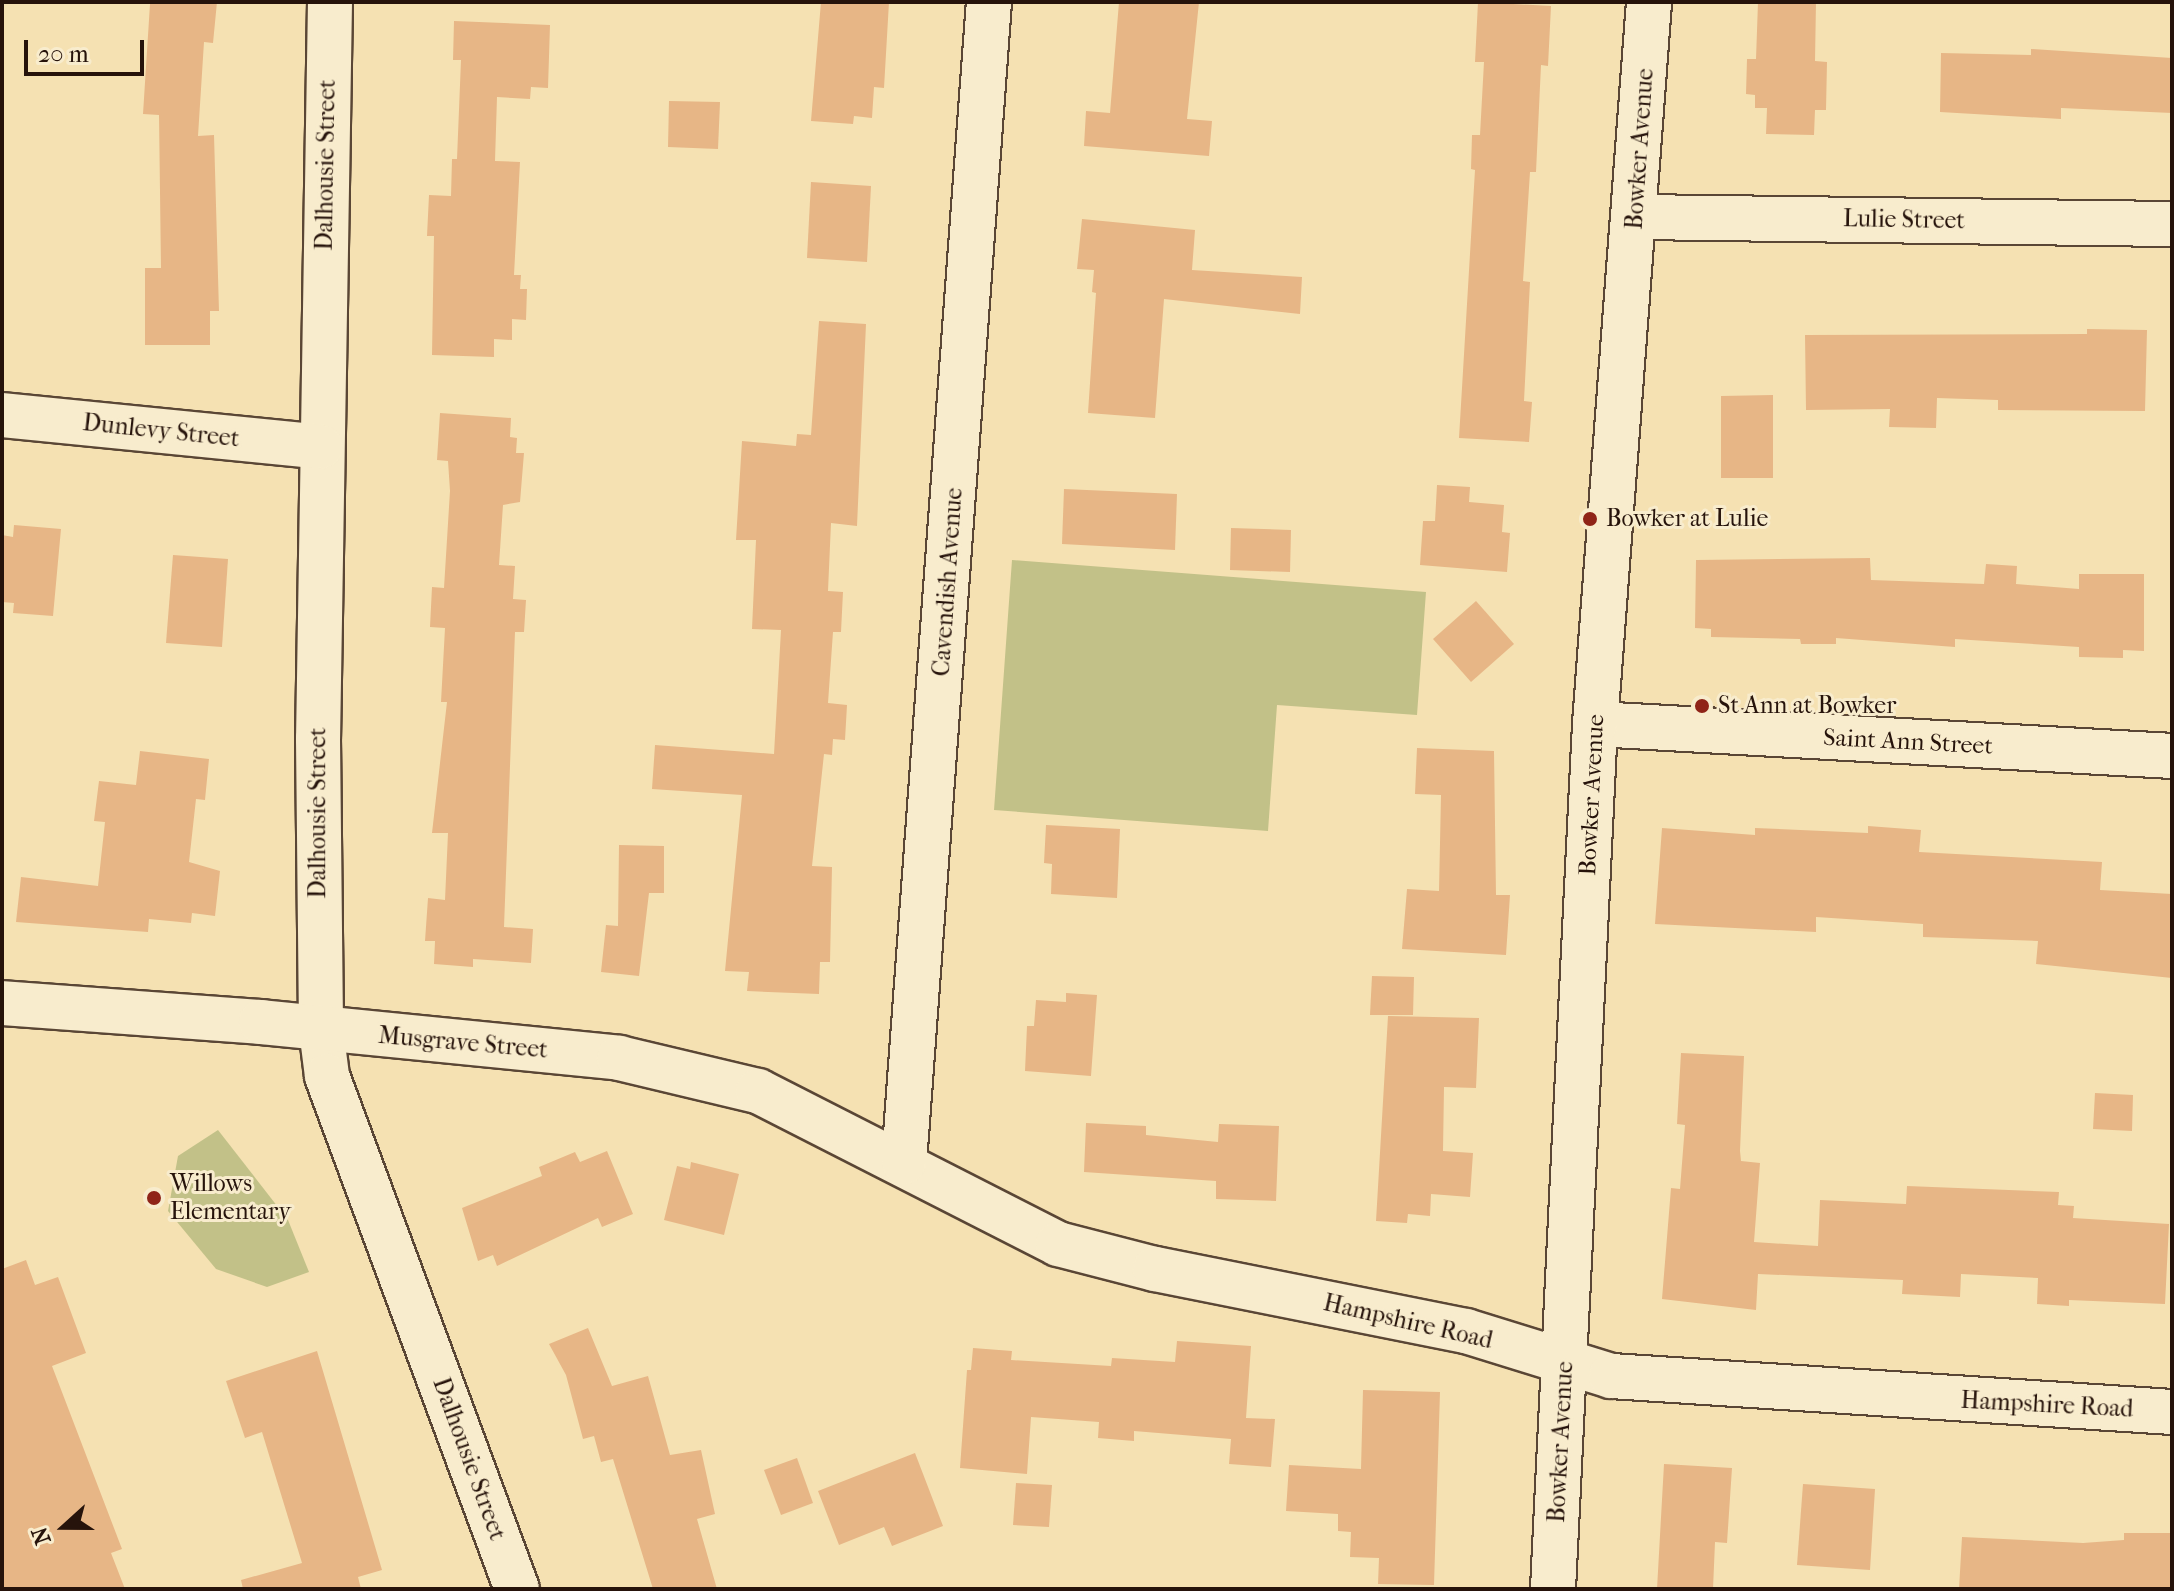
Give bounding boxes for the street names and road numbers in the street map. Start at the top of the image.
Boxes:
street label: Bowker Avenue [1620,67,1660,231]
street label: Dalhousie Street [310,79,342,251]
street label: Lulie Street [1843,205,1965,235]
street label: Dunlevy Street [81,408,241,454]
street label: Cavendish Avenue [927,487,969,677]
street label: Bowker Avenue [1573,714,1611,876]
street label: Saint Ann Street [1822,723,1994,761]
street label: Dalhousie Street [304,727,332,899]
street label: Musgrave Street [377,1021,549,1065]
street label: Hampshire Road [1321,1289,1495,1355]
street label: Bowker Avenue [1542,1361,1580,1523]
street label: Dalhousie Street [426,1374,512,1544]
street label: Hampshire Road [1960,1386,2134,1424]

